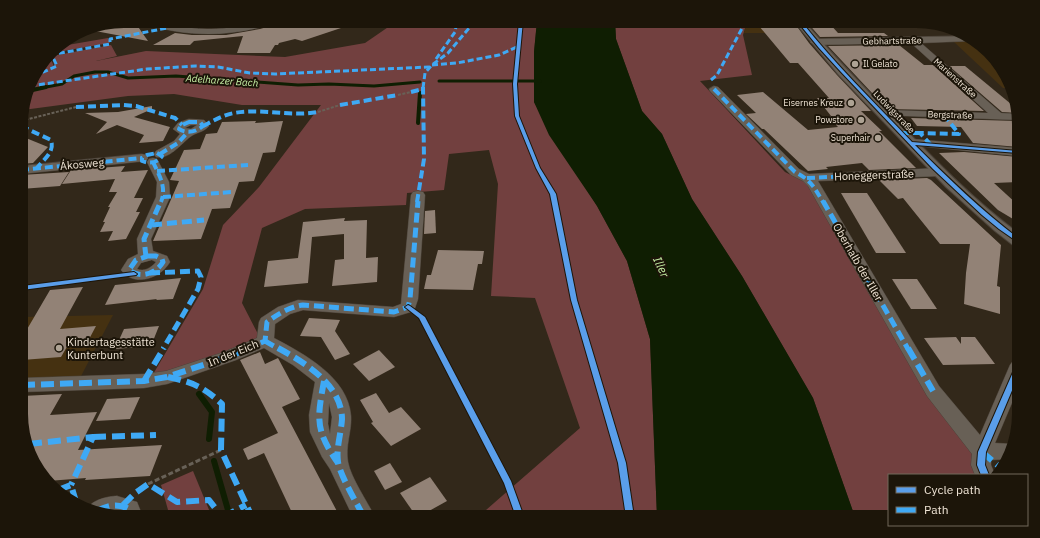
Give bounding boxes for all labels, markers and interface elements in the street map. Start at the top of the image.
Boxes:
street label: Gebhartstraße [862,34,922,47]
street label: Marienstraße [932,55,979,100]
place label: Il Gelato [863,58,898,69]
marker: Il Gelato [850,59,860,69]
water label: Adelharzer Bach [184,71,259,90]
street label: Ludwigstraße [871,88,917,135]
place label: Eisernes Kreuz [783,97,843,108]
marker: Eisernes Kreuz [846,98,856,108]
street label: Bergstraße [927,108,973,121]
place label: Powstore [815,114,853,125]
marker: Powstore [856,115,866,125]
place label: Superhair [831,132,871,143]
marker: Superhair [873,133,883,143]
street label: Ákosweg [59,155,105,173]
street label: Honeggerstraße [834,167,914,183]
street label: Oberhalb der Iller [830,220,886,304]
water label: Iller [650,254,673,280]
place label: Kindertagesstätte Kunterbunt [67,335,155,362]
street label: In der Eich [206,337,260,369]
marker: Kindertagesstätte Kunterbunt [54,343,64,353]
legend [888,474,1028,526]
text: Cycle path [924,482,981,497]
text: Path [924,502,949,517]

